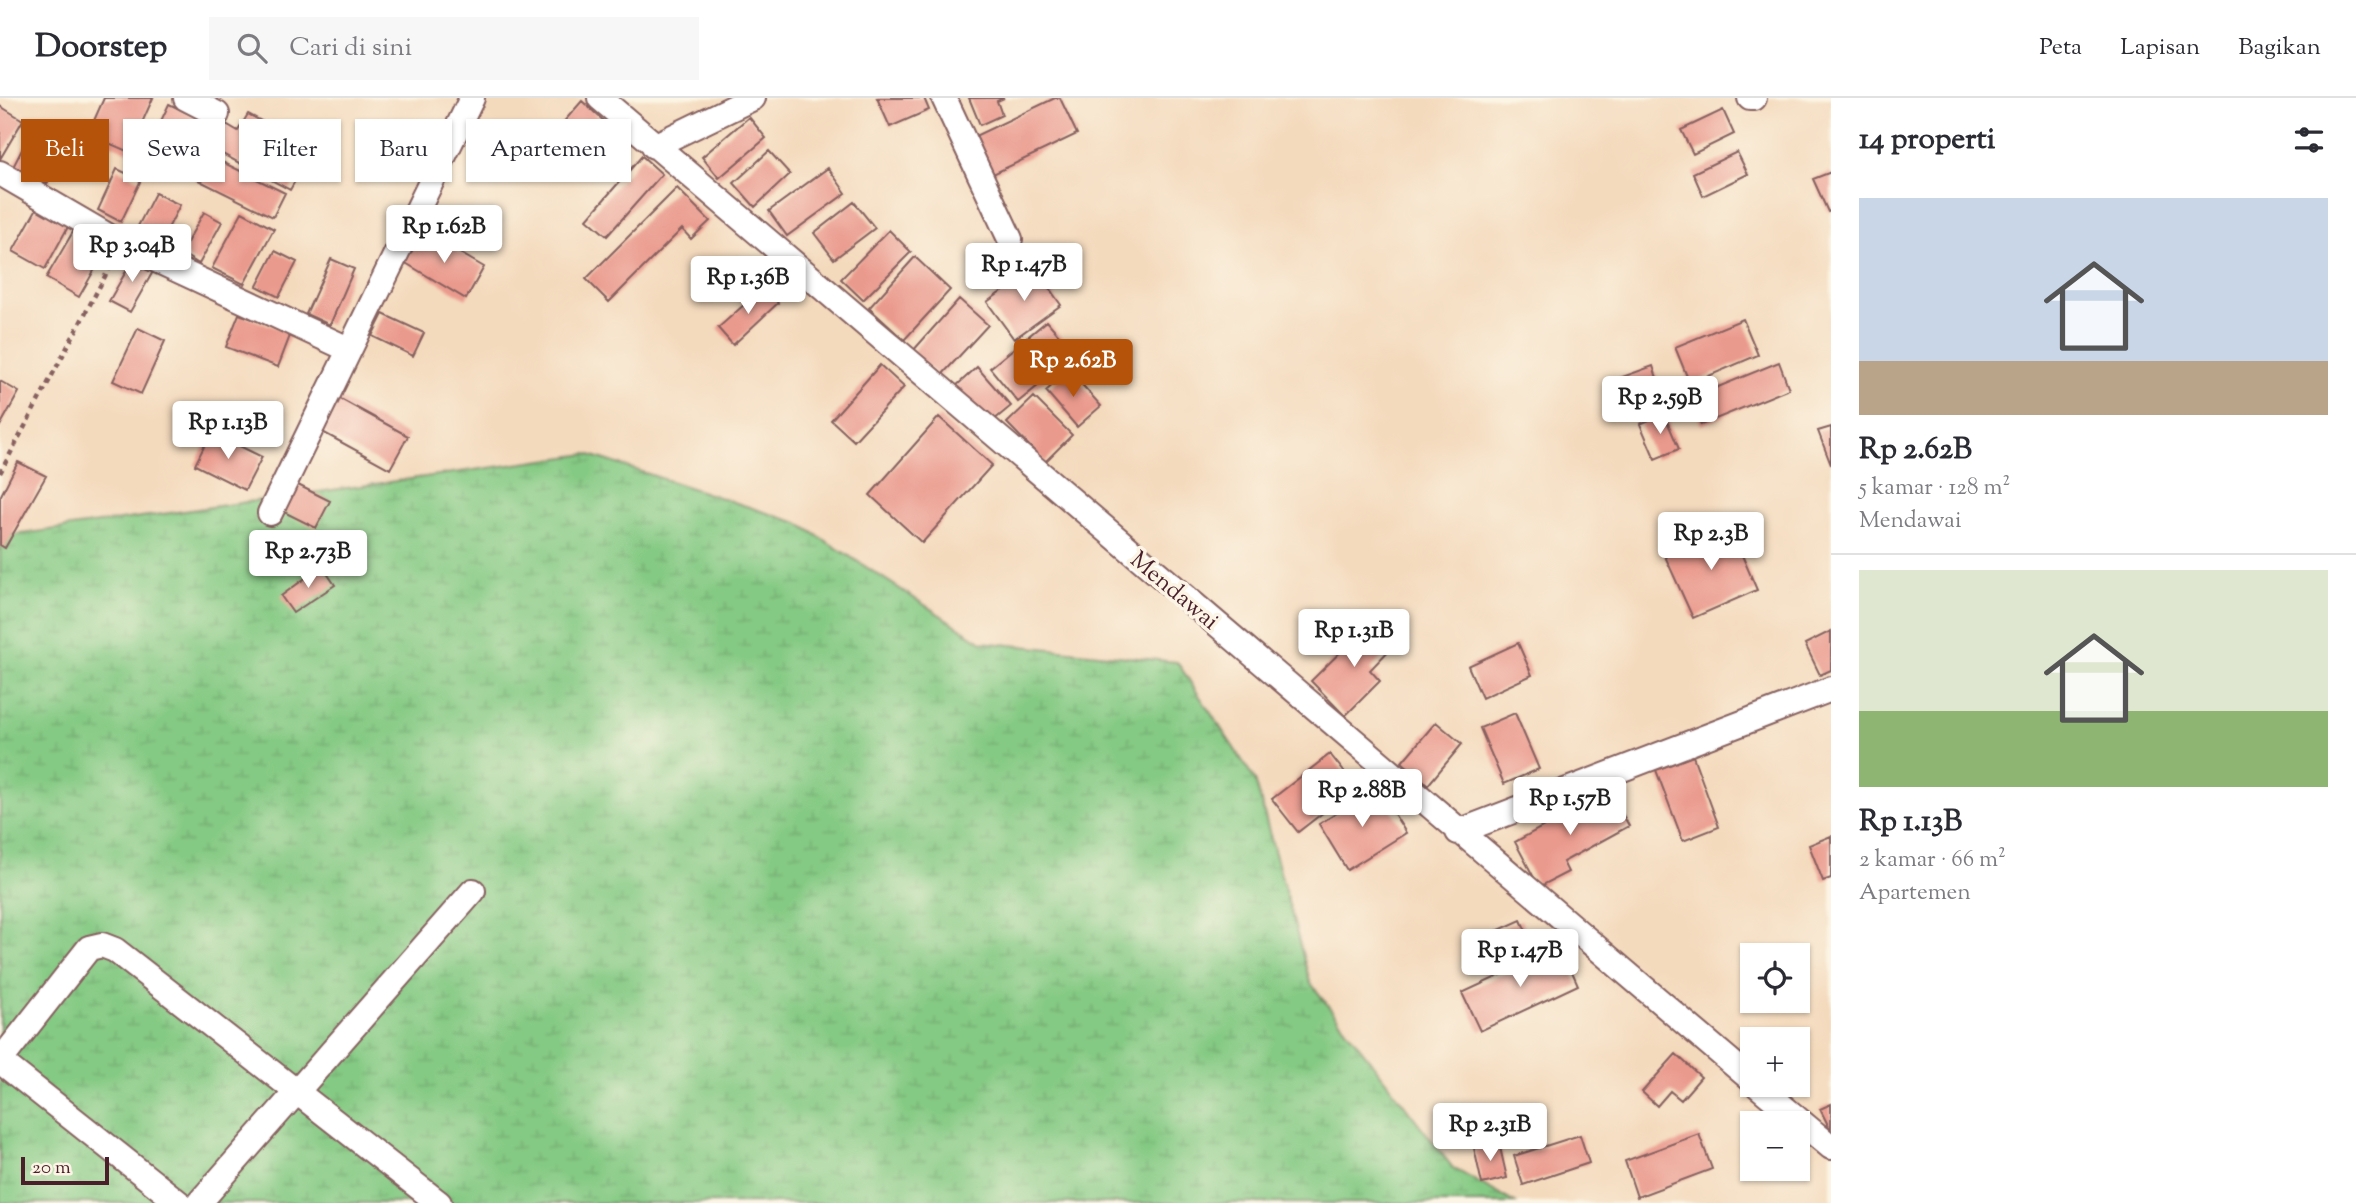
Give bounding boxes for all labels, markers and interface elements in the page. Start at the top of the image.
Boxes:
search box [209,17,699,80]
text: Doorstep [35,24,167,72]
icon: search [233,29,271,67]
text: Cari di sini [289,30,412,67]
text: Peta [2039,31,2082,65]
text: Lapisan [2120,31,2200,65]
text: Bagikan [2238,31,2321,65]
chip: Beli [21,119,109,182]
chip: Sewa [123,119,225,182]
chip: Filter [239,119,341,182]
chip: Baru [355,119,452,182]
chip: Apartemen [466,119,631,182]
text: 14 properti [1859,119,1995,162]
icon: filters [2290,121,2328,159]
pin: Rp 1.62B [372,206,516,265]
text: Rp 1.62B [402,211,486,244]
pin: Rp 3.04B [60,225,204,284]
text: Rp 3.04B [89,230,175,263]
icon: home [2031,243,2157,369]
pin: Rp 1.47B [952,244,1096,303]
text: Rp 1.47B [981,249,1067,282]
pin: Rp 1.36B [676,256,820,316]
text: Rp 1.36B [707,262,789,295]
pin: Rp 2.62B [1001,340,1145,399]
text: Rp 2.62B [1030,345,1116,378]
pin: Rp 2.59B [1588,376,1732,436]
text: Rp 2.59B [1618,382,1702,415]
pin: Rp 1.13B [156,402,300,461]
text: Rp 1.13B [188,407,268,440]
text: Rp 2.62B [1859,429,1972,472]
text: 5 kamar · 128 m² [1859,472,2010,505]
text: Mendawai [1859,505,1962,538]
pin: Rp 2.3B [1646,512,1776,572]
text: Rp 2.3B [1674,518,1748,551]
pin: Rp 2.73B [236,531,380,590]
text: Rp 2.73B [265,536,351,569]
street label: Mendawai [1122,544,1226,639]
pin: Rp 1.31B [1282,610,1426,669]
text: Rp 1.31B [1314,615,1394,648]
icon: home [2031,615,2157,741]
pin: Rp 2.88B [1290,770,1434,829]
text: Rp 2.88B [1318,775,1406,808]
pin: Rp 1.57B [1498,778,1642,837]
text: Rp 1.57B [1529,783,1611,816]
text: Rp 1.13B [1859,801,1962,844]
text: 2 kamar · 66 m² [1859,844,2006,877]
text: Apartemen [1859,877,1971,910]
pin: Rp 1.47B [1448,930,1592,989]
text: Rp 1.47B [1477,935,1563,968]
map controls [1740,943,1810,1181]
button: locate [1740,943,1810,1013]
button: + [1740,1027,1810,1097]
pin: Rp 2.31B [1418,1104,1562,1163]
text: Rp 2.31B [1449,1109,1531,1142]
button: − [1740,1111,1810,1181]
scale bar [21,1154,108,1186]
text: 20 m [32,1155,71,1182]

